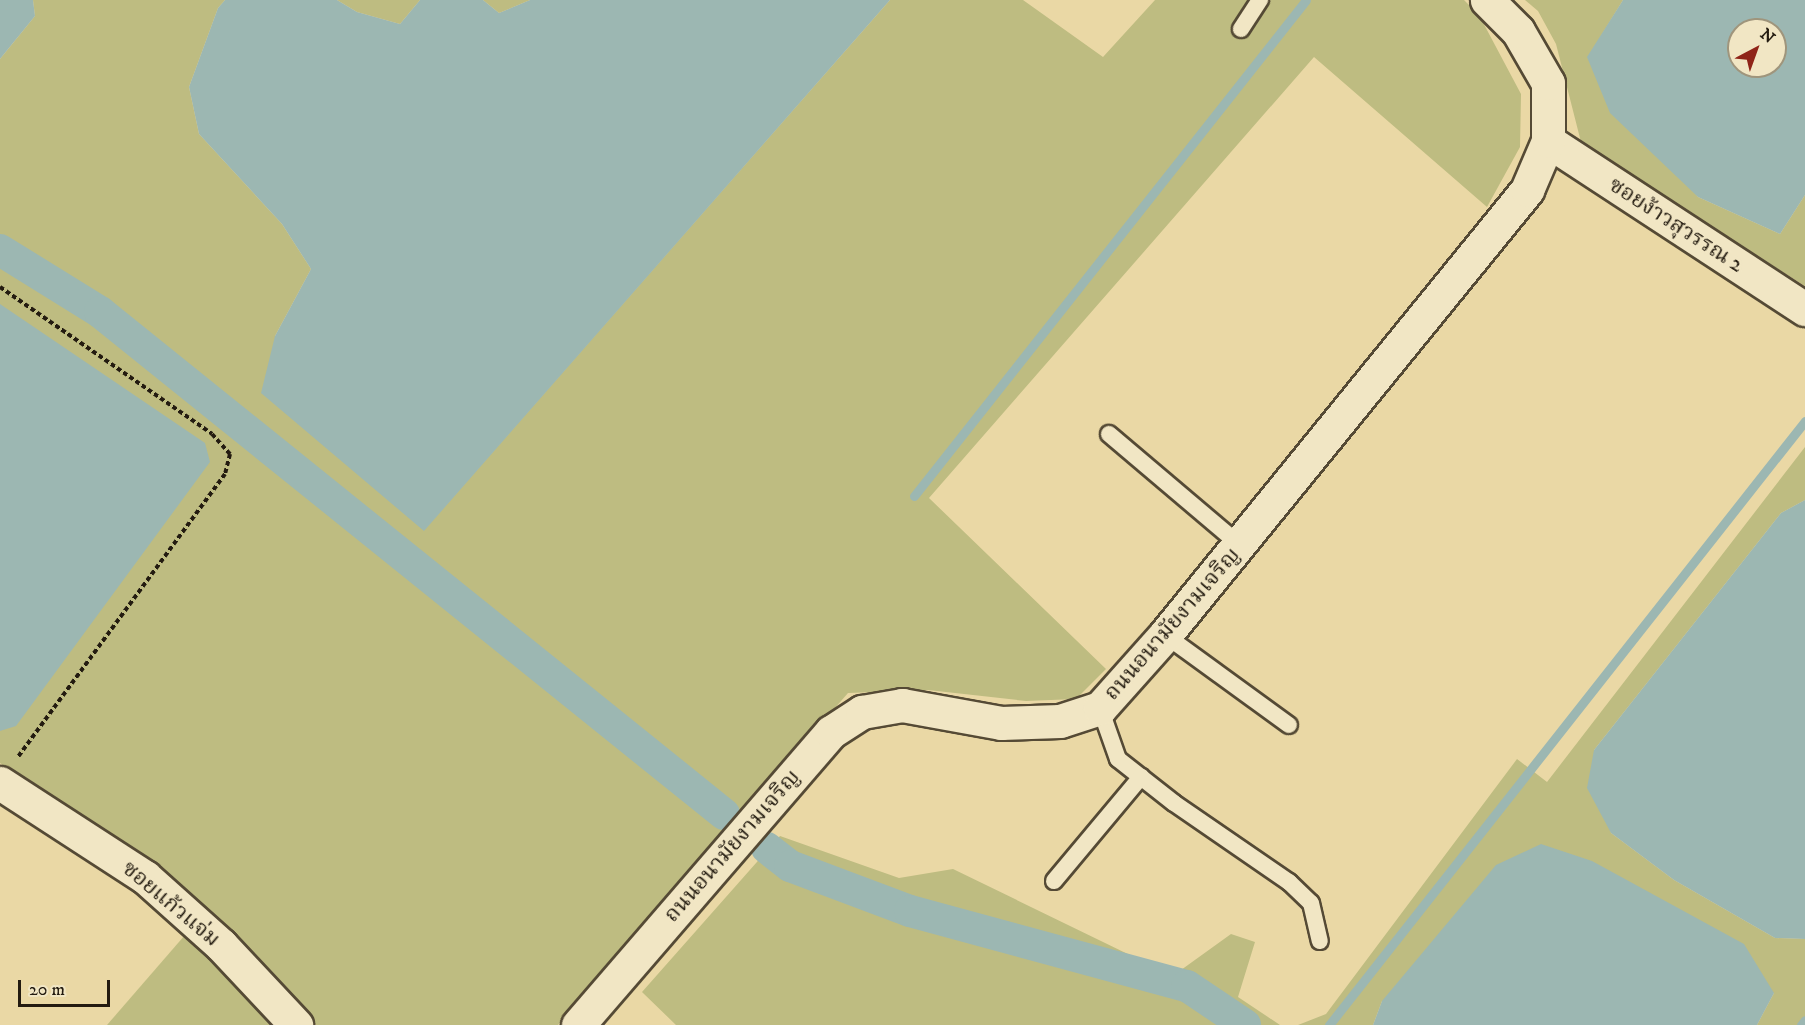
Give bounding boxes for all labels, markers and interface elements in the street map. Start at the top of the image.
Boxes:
north arrow [1727,18,1787,78]
text: N [1756,24,1779,48]
street label: ซอยง้าวสุวรรณ 2 [1604,172,1748,278]
street label: ถนนอนามัยงามเจริญ [1098,542,1246,706]
street label: ถนนอนามัยงามเจริญ [658,764,806,928]
street label: ซอยแก้วแจ่ม [117,855,225,953]
scale bar [21,968,112,1006]
text: 20 m [29,979,65,1001]

